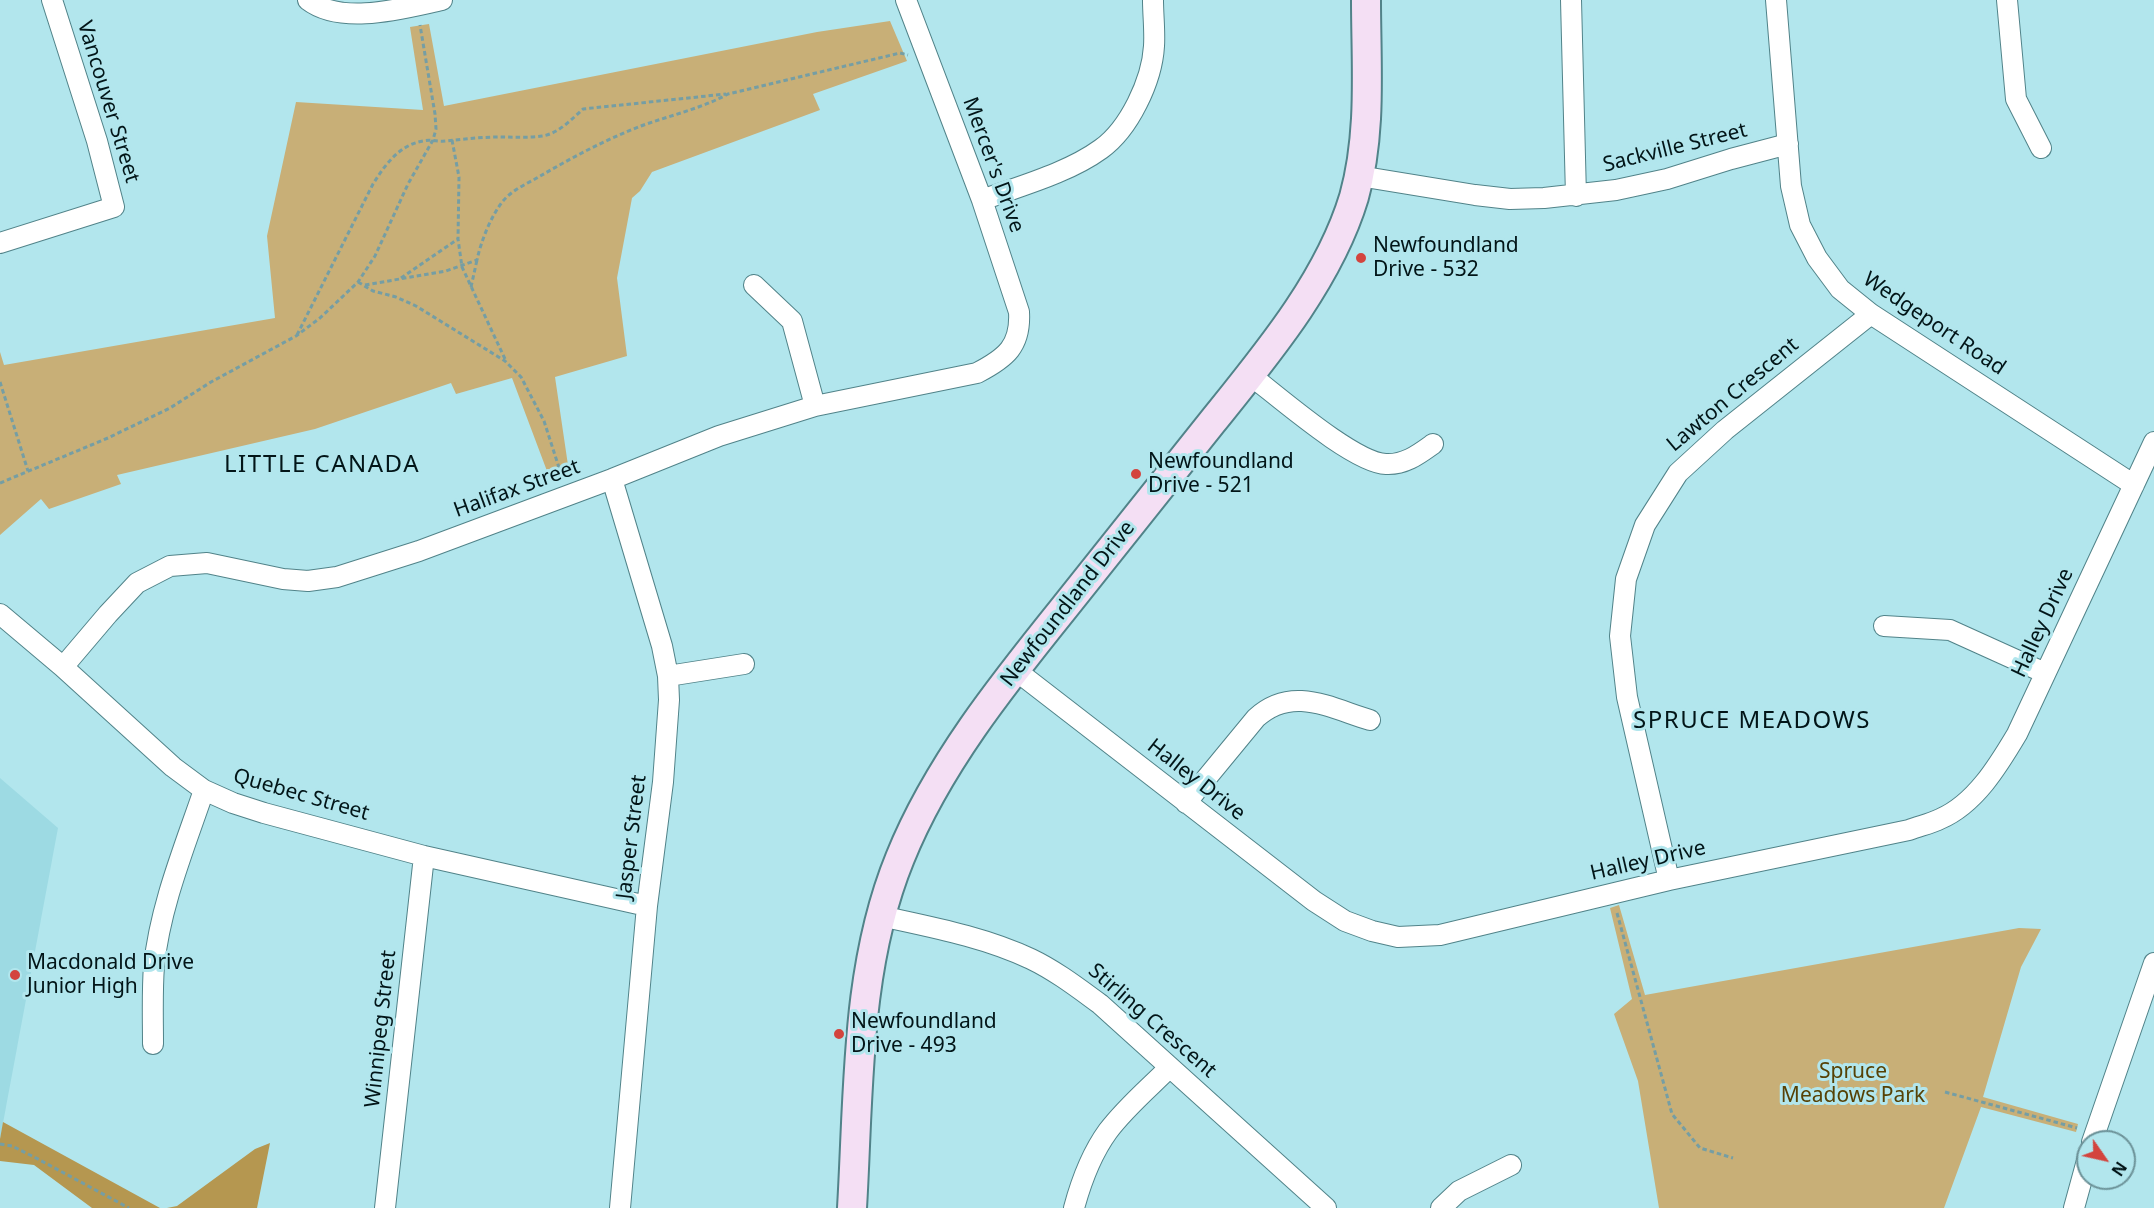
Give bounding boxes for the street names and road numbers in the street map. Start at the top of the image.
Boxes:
street label: Vancouver Street [71,18,145,186]
street label: Mercer's Drive [957,94,1029,236]
street label: Sackville Street [1600,118,1750,178]
street label: Wedgeport Road [1858,267,2010,381]
street label: Lawton Crescent [1662,333,1804,457]
street label: Halifax Street [450,455,584,523]
street label: Newfoundland Drive [996,516,1140,692]
street label: Halley Drive [2007,564,2079,682]
street label: Halley Drive [1142,734,1250,826]
street label: Quebec Street [230,764,372,826]
street label: Jasper Street [612,773,652,901]
street label: Halley Drive [1588,835,1708,887]
street label: Winnipeg Street [360,949,402,1109]
street label: Stirling Crescent [1083,959,1221,1083]

